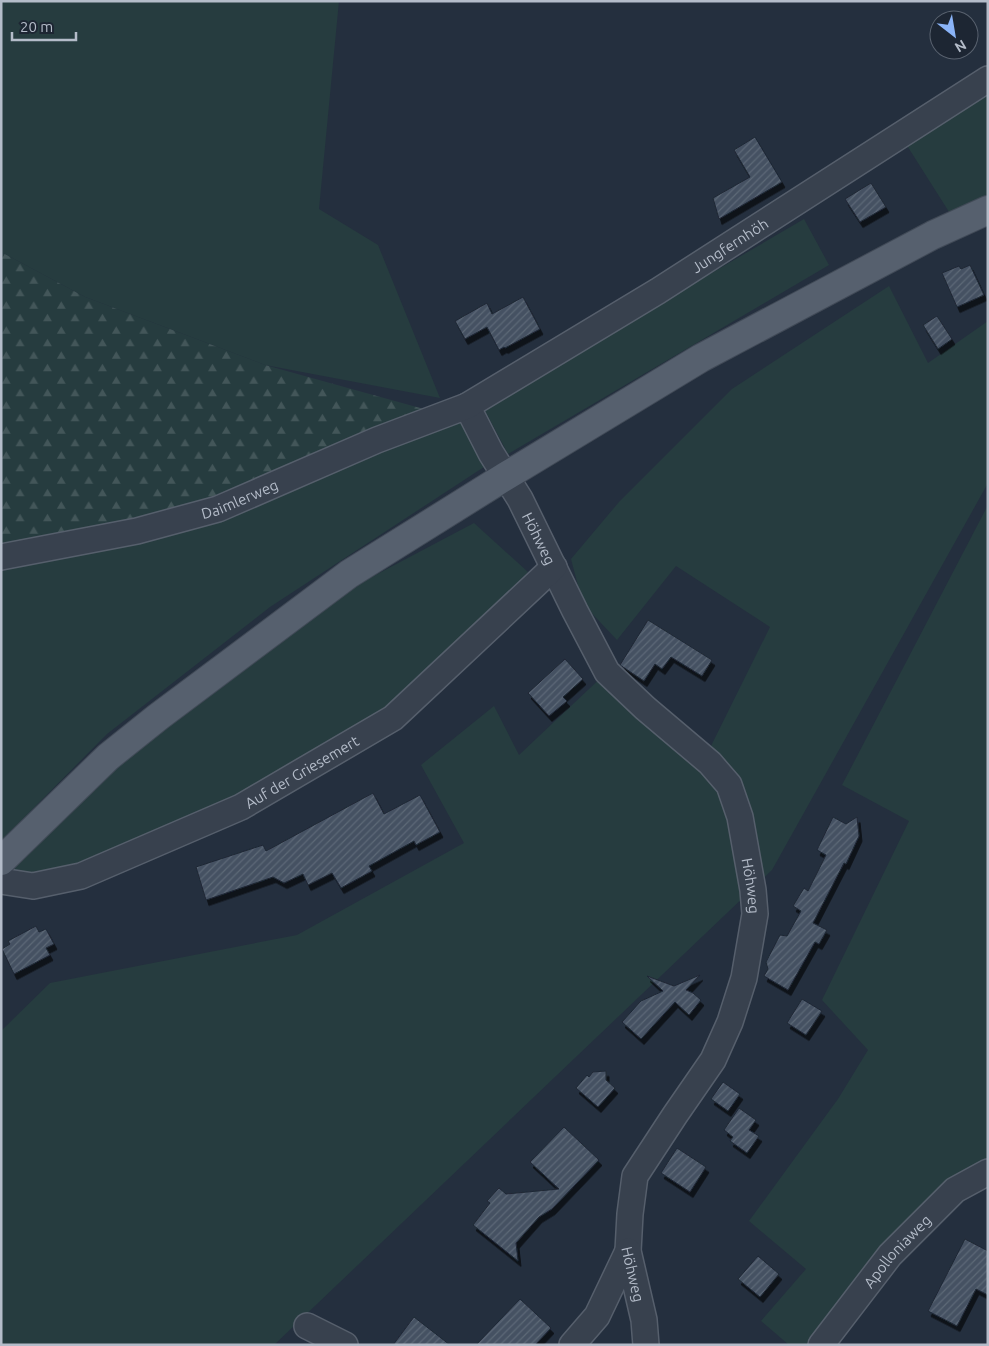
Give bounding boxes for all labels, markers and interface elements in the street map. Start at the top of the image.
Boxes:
scale bar [12,10,76,42]
north arrow [929,10,979,60]
text: 20 m [20,18,53,35]
text: N [952,37,969,56]
street label: Jungfernhöh [688,214,771,276]
street label: Daimlerweg [199,476,281,522]
street label: Höhweg [519,509,559,567]
street label: Auf der Griesemert [242,732,362,811]
street label: Höhweg [739,856,763,914]
street label: Apolloniaweg [860,1211,934,1291]
street label: Höhweg [619,1245,648,1303]

